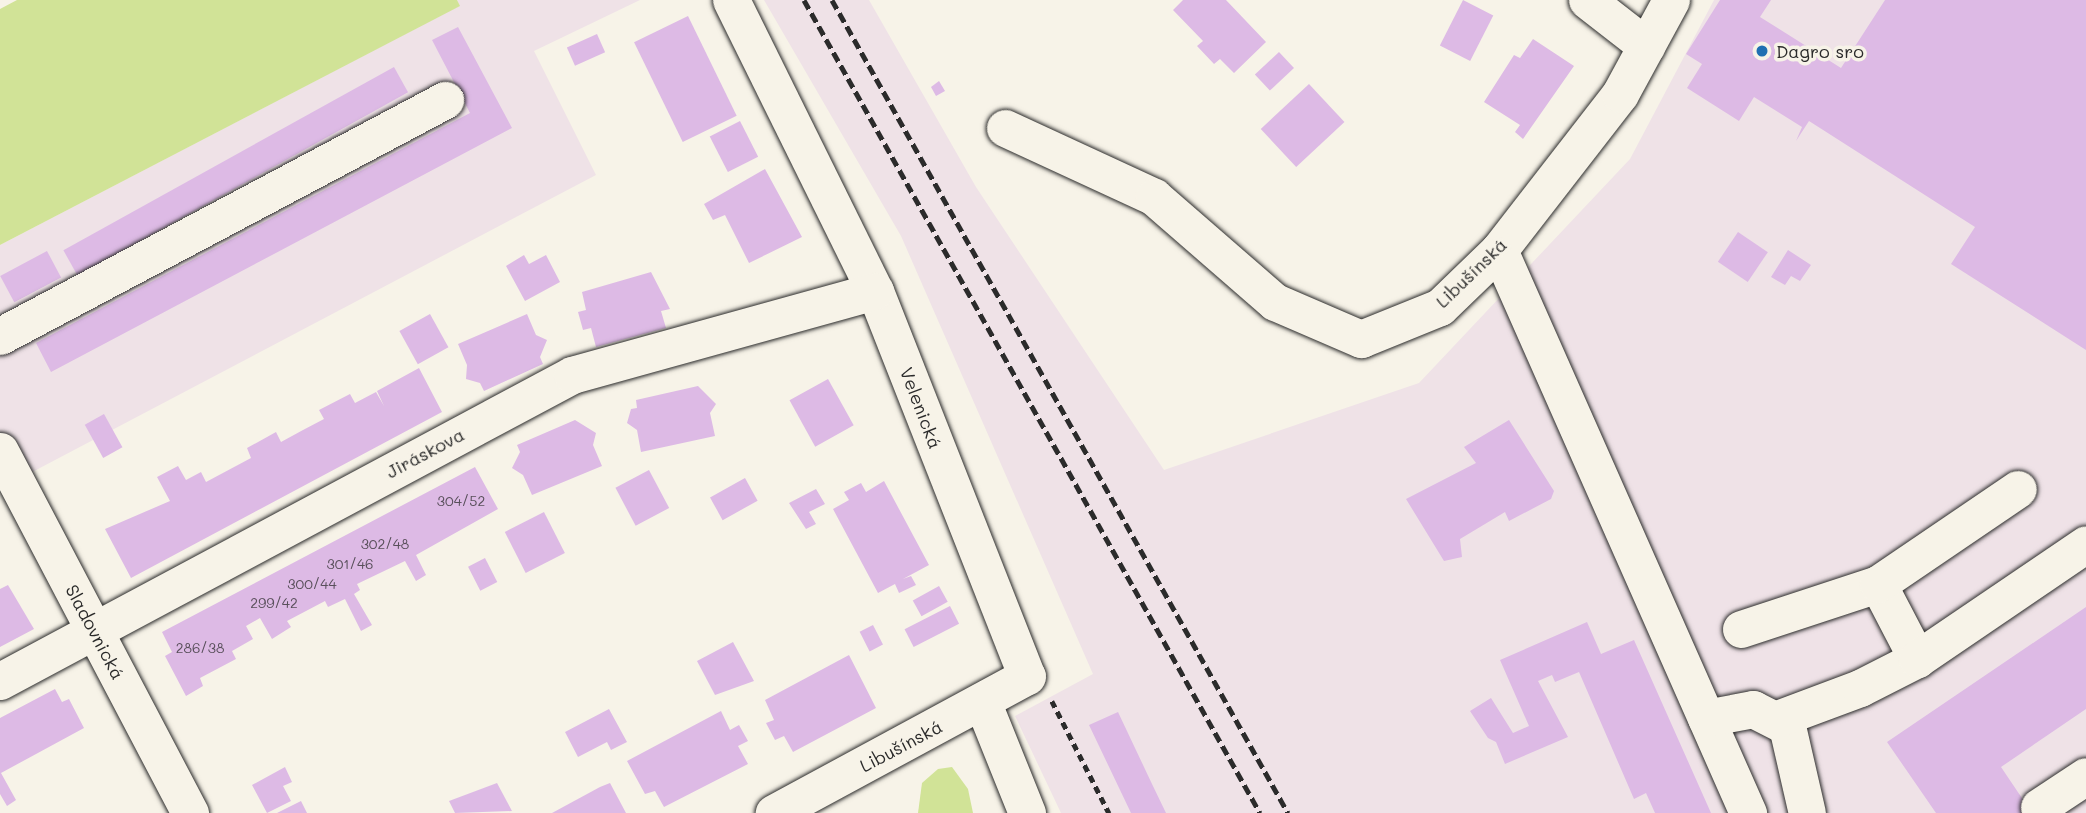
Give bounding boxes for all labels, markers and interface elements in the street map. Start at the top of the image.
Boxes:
place label: Dagro sro [1776,40,1864,62]
marker: Dagro sro [1754,43,1770,59]
street label: Libušínská [1431,234,1511,312]
street label: Velenická [896,364,946,452]
street label: Jiráskova [382,423,468,483]
house number: 304/52 [437,493,485,509]
house number: 302/48 [361,536,409,552]
house number: 301/46 [326,556,374,572]
house number: 300/44 [287,576,337,592]
street label: Sladovnická [61,581,129,683]
house number: 299/42 [250,595,298,611]
house number: 286/38 [176,640,224,656]
street label: Libušínská [856,715,946,777]

